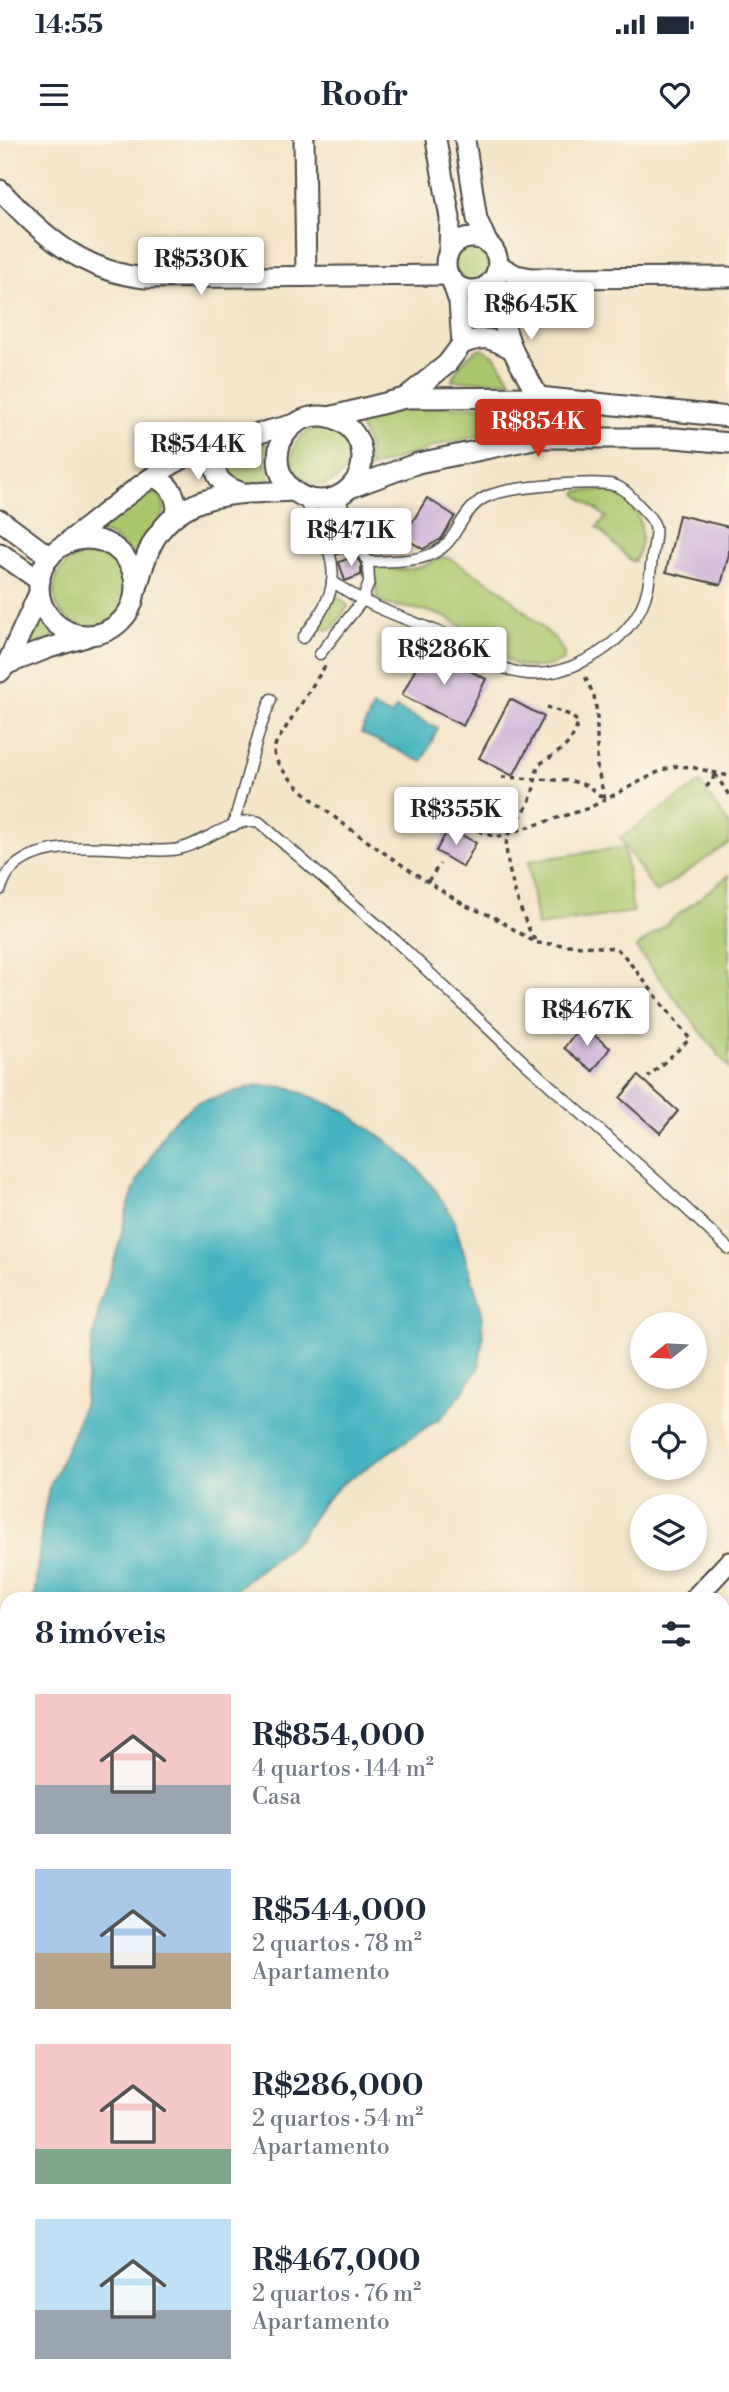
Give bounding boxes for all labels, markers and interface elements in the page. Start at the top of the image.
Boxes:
text: 14:55 [35,9,103,41]
text: Roofr [321,75,408,115]
icon: menu [35,76,73,114]
icon: heart [656,76,694,114]
pin: R$530K [144,237,258,297]
text: R$530K [154,246,248,274]
pin: R$645K [474,282,588,342]
text: R$645K [484,291,578,319]
pin: R$854K [481,400,595,459]
text: R$854K [491,408,585,436]
pin: R$544K [141,422,255,482]
text: R$544K [150,431,246,459]
pin: R$471K [294,508,408,568]
text: R$471K [307,517,396,545]
pin: R$286K [387,628,501,687]
text: R$286K [398,636,490,664]
pin: R$355K [399,788,513,847]
text: R$355K [410,796,502,824]
pin: R$467K [530,988,644,1048]
text: R$467K [541,997,633,1025]
north arrow [630,1312,707,1390]
map controls [630,1312,707,1571]
button: locate [630,1403,707,1480]
button: layers [630,1494,707,1571]
text: 8 imóveis [35,1615,166,1653]
icon: filters [657,1615,695,1653]
text: R$854,000 [252,1717,425,1755]
icon: home [91,1722,175,1806]
text: 4 quartos · 144 m² [252,1755,434,1783]
text: Casa [252,1783,301,1811]
text: R$544,000 [252,1892,426,1930]
icon: home [91,1897,175,1981]
text: 2 quartos · 78 m² [252,1930,422,1958]
text: Apartamento [252,1958,390,1986]
text: R$286,000 [252,2067,423,2105]
icon: home [91,2072,175,2156]
text: 2 quartos · 54 m² [252,2105,423,2133]
text: Apartamento [252,2133,390,2161]
text: R$467,000 [252,2242,421,2280]
icon: home [91,2247,175,2331]
text: 2 quartos · 76 m² [252,2280,421,2308]
text: Apartamento [252,2308,390,2336]

